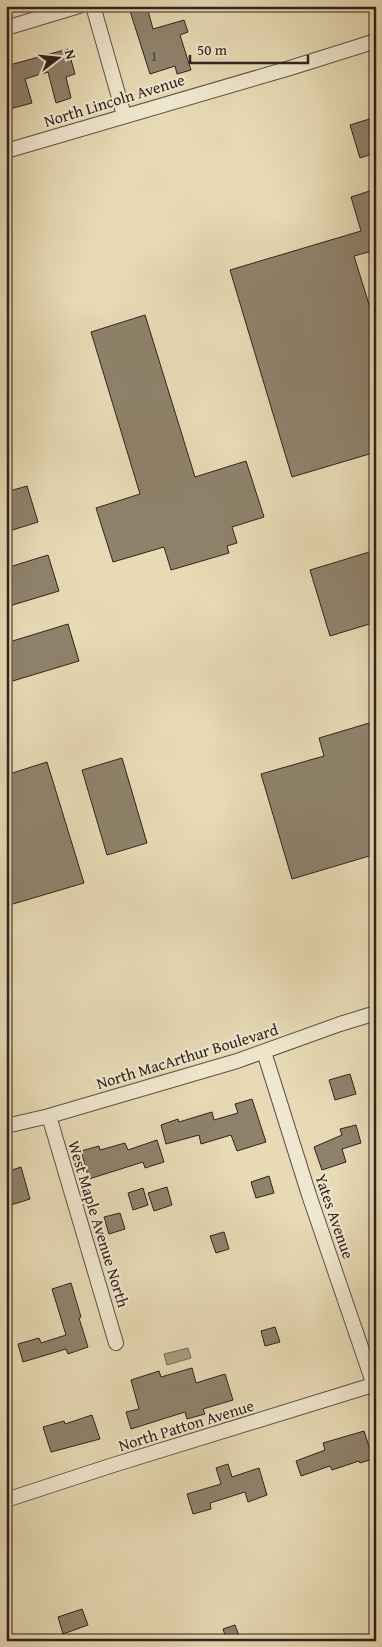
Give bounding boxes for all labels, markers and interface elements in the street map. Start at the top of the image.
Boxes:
north arrow [32,32,82,82]
scale bar [190,32,307,64]
text: 50 m [197,39,228,60]
house number: 1 [151,46,157,66]
text: N [60,47,82,62]
street label: North Lincoln Avenue [41,67,187,133]
street label: North MacArthur Boulevard [93,1017,281,1095]
street label: West Maple Avenue North [62,1138,136,1310]
street label: Yates Avenue [309,1170,361,1262]
street label: North Patton Avenue [115,1393,257,1457]

